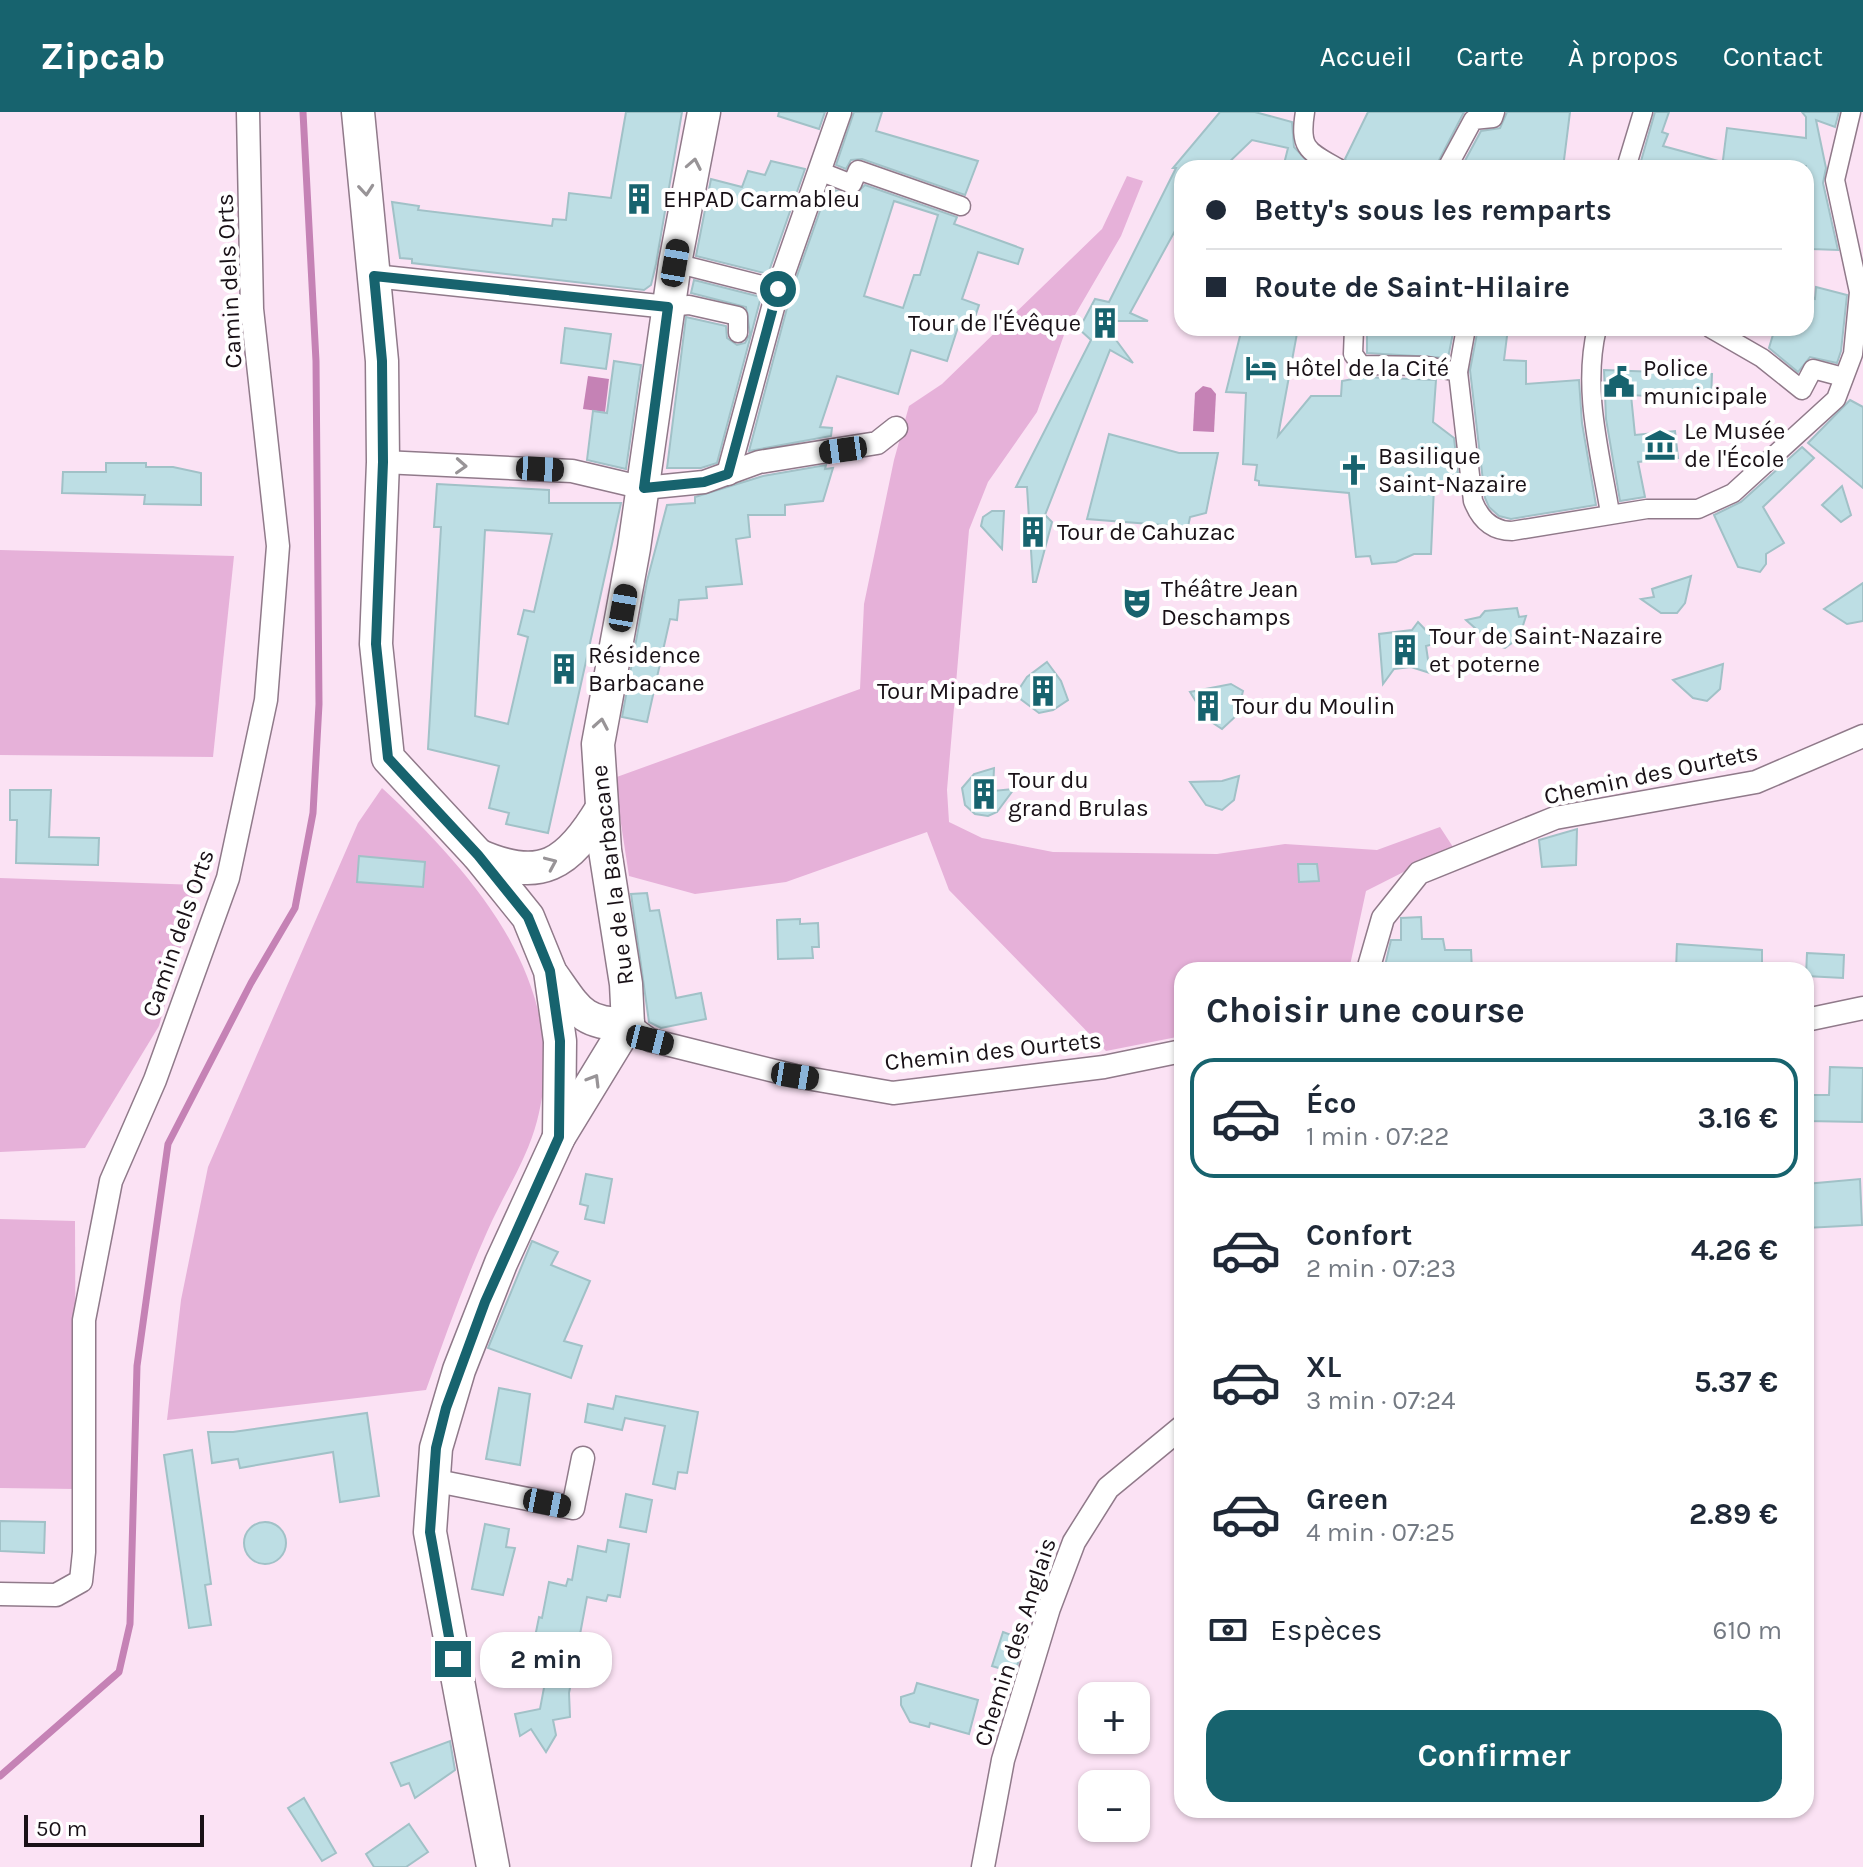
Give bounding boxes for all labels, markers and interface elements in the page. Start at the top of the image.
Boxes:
text: Zipcab [40,34,165,79]
text: Accueil [1320,40,1412,73]
text: Carte [1456,40,1524,73]
text: À propos [1568,40,1679,73]
text: Contact [1723,40,1823,73]
one-way arrow [684,157,701,171]
building icon: EHPAD Carmableu [622,182,656,216]
one-way arrow [358,184,375,197]
place label: EHPAD Carmableu [663,185,860,213]
text: Betty's sous les remparts [1254,192,1612,228]
street label: Camin dels Orts [210,193,248,369]
car [659,237,691,289]
text: Route de Saint-Hilaire [1254,269,1570,305]
route start [760,271,796,307]
building icon: Tour de l'Évêque [1088,306,1122,340]
place label: Tour de l'Évêque [908,308,1081,337]
hotel icon: Hôtel de la Cité [1244,351,1278,385]
place label: Hôtel de la Cité [1285,354,1449,382]
place label: Police municipale [1643,354,1767,410]
public building icon: Police municipale [1602,365,1636,399]
place label: Le Musée de l'École [1684,417,1785,473]
museum icon: Le Musée de l'École [1643,428,1677,462]
car [818,435,868,465]
place label: Basilique Saint-Nazaire [1378,442,1527,498]
church icon: Basilique Saint-Nazaire [1337,453,1371,487]
car [515,456,565,482]
one-way arrow [455,457,468,474]
building icon: Tour de Cahuzac [1016,515,1050,549]
place label: Tour de Cahuzac [1057,518,1235,546]
place label: Théâtre Jean Deschamps [1161,575,1298,631]
car [607,582,639,634]
theatre icon: Théâtre Jean Deschamps [1120,586,1154,620]
place label: Tour de Saint-Nazaire et poterne [1429,622,1663,678]
building icon: Tour de Saint-Nazaire et poterne [1388,633,1422,667]
place label: Résidence Barbacane [588,641,705,697]
building icon: Résidence Barbacane [547,652,581,686]
building icon: Tour Mipadre [1026,674,1060,708]
place label: Tour Mipadre [877,677,1019,705]
building icon: Tour du Moulin [1191,689,1225,723]
place label: Tour du Moulin [1232,692,1395,720]
one-way arrow [592,718,609,731]
street label: Chemin des Ourtets [1542,738,1760,810]
street label: Rue de la Barbacane [585,763,639,987]
place label: Tour du grand Brulas [1008,766,1149,822]
building icon: Tour du grand Brulas [967,777,1001,811]
street label: Camin dels Orts [136,846,220,1020]
one-way arrow [542,856,557,872]
text: Choisir une course [1206,989,1525,1031]
car [624,1023,676,1057]
street label: Chemin des Ourtets [883,1026,1103,1076]
car [769,1060,821,1092]
one-way arrow [584,1075,599,1089]
icon: car [1210,1082,1282,1154]
text: Éco [1306,1085,1356,1121]
text: 3.16 € [1697,1100,1778,1136]
text: 1 min · 07:22 [1306,1121,1449,1152]
icon: car [1210,1214,1282,1286]
text: Confort [1306,1217,1412,1253]
text: 4.26 € [1691,1232,1778,1268]
text: 2 min · 07:23 [1306,1253,1456,1284]
icon: car [1210,1346,1282,1418]
text: XL [1306,1349,1341,1385]
text: 5.37 € [1694,1364,1778,1400]
text: 3 min · 07:24 [1306,1385,1456,1416]
icon: car [1210,1478,1282,1550]
text: Green [1306,1481,1389,1517]
car [521,1487,573,1519]
text: 2.89 € [1689,1496,1778,1532]
text: 4 min · 07:25 [1306,1517,1455,1548]
street label: Chemin des Anglais [968,1534,1062,1750]
icon: cash [1206,1608,1250,1652]
text: Espèces [1270,1612,1382,1648]
text: 610 m [1713,1615,1782,1646]
callout: 2 min [481,1631,613,1687]
route end [435,1641,471,1677]
text: 2 min [510,1644,582,1675]
map controls [1078,1682,1150,1842]
button: + [1078,1682,1150,1754]
button: Confirmer [1206,1710,1782,1802]
button: − [1078,1770,1150,1842]
scale bar [24,1811,204,1847]
text: 50 m [36,1816,87,1842]

